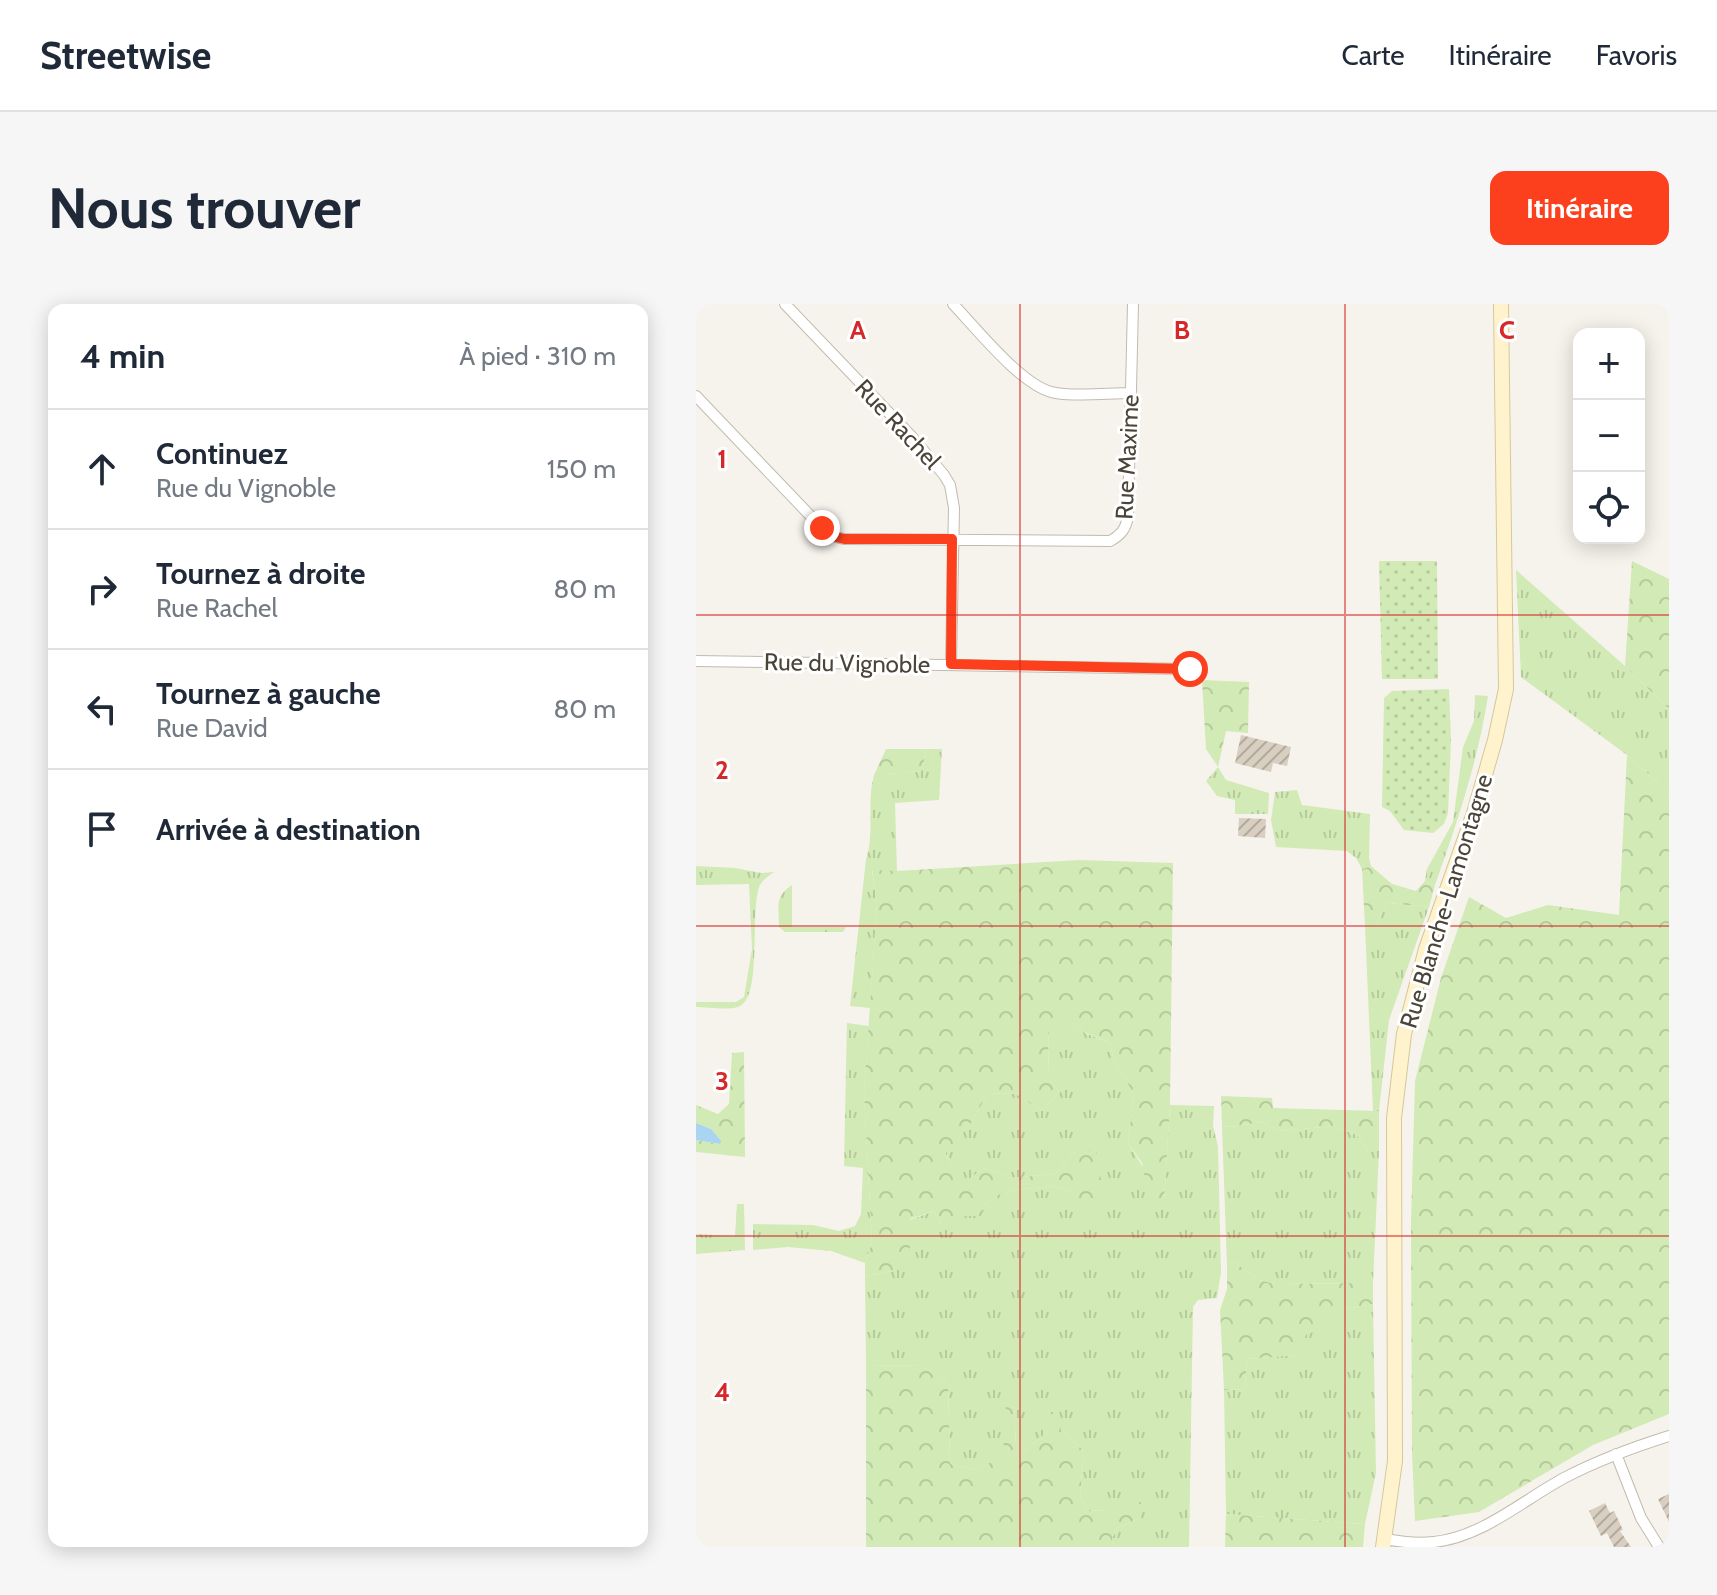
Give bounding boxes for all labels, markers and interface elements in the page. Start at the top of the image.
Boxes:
text: Streetwise [40,32,211,79]
text: Carte [1341,38,1405,72]
text: Itinéraire [1449,38,1552,72]
text: Favoris [1596,38,1677,72]
button: Itinéraire [1490,171,1669,245]
text: Nous trouver [48,174,361,242]
text: A [850,314,867,346]
text: B [1174,314,1190,346]
text: C [1499,314,1515,346]
map controls [1573,328,1645,544]
button: + [1573,328,1645,400]
text: 4 min [80,335,165,377]
text: À pied · 310 m [459,340,616,372]
street label: Rue Rachel [849,373,947,475]
street label: Rue Maxime [1109,394,1145,520]
button: − [1573,400,1645,472]
text: Continuez [156,435,288,472]
text: 1 [717,443,727,475]
icon: ahead [80,447,124,491]
text: 150 m [547,453,616,485]
text: Rue du Vignoble [156,472,336,504]
button: locate [1573,472,1645,544]
route end [804,510,840,546]
text: Tournez à droite [156,555,365,592]
icon: right [80,567,124,611]
text: 80 m [553,573,616,605]
text: Rue Rachel [156,592,278,624]
street label: Rue du Vignoble [764,647,930,679]
route start [1172,651,1208,687]
text: Tournez à gauche [156,675,381,712]
icon: left [80,687,124,731]
text: 80 m [553,693,616,725]
text: Rue David [156,712,268,744]
text: 2 [715,754,729,786]
street label: Rue Blanche-Lamontagne [1394,771,1498,1031]
icon: arrive [80,807,124,851]
text: Arrivée à destination [156,811,421,848]
text: 3 [715,1065,729,1097]
text: 4 [714,1376,730,1408]

